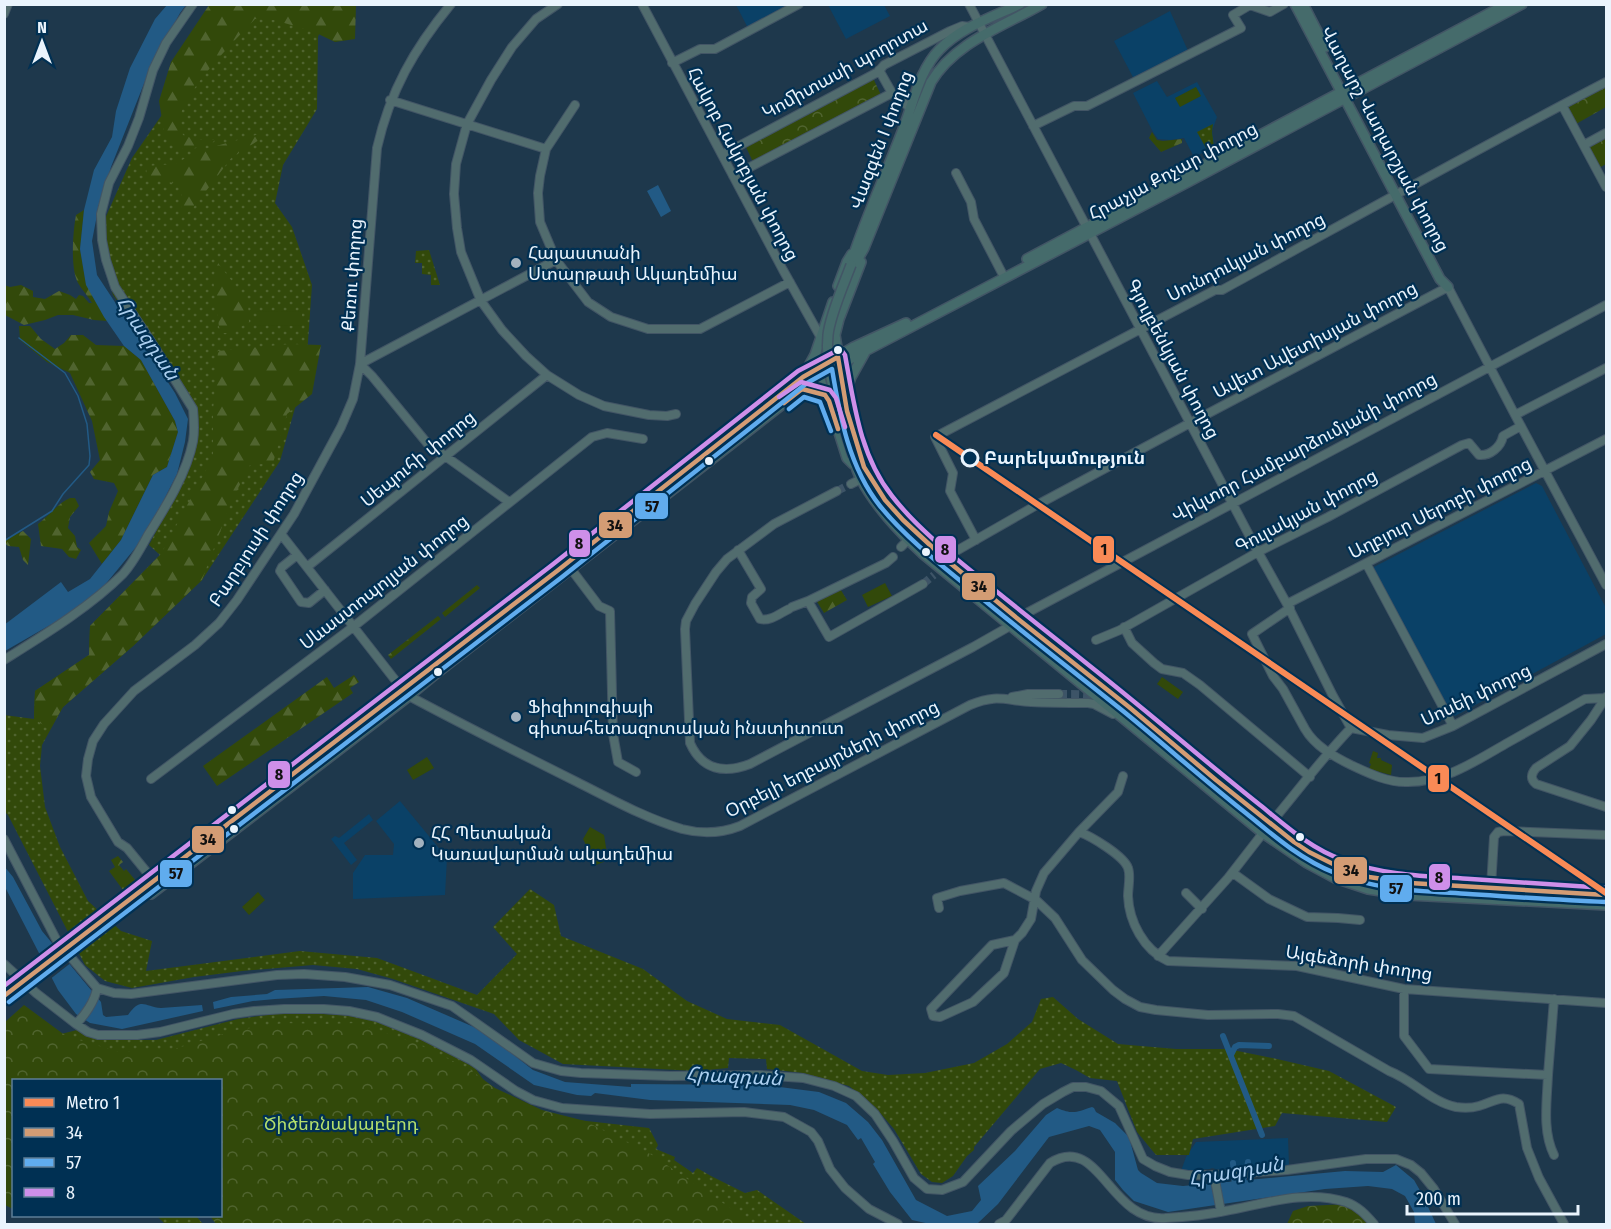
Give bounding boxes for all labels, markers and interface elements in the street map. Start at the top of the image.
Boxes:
north arrow [12,12,72,72]
street label: Կոմիտասի պողոտա [758,14,932,124]
text: N [37,18,47,37]
street label: Վաղարշ Վաղարշյան փողոց [1316,22,1454,256]
street label: Հակոբ Հակոբյան փողոց [683,63,803,265]
street label: Վազգեն I փողոց [844,68,918,212]
street label: Հրաչյա Քոչար փողոց [1085,117,1261,225]
street label: Սունդուկյան փողոց [1163,208,1329,306]
street label: Քեռու փողոց [337,218,367,332]
place label: Հայաստանի Ստարթափ Ակադեմիա [528,242,738,285]
marker: Հայաստանի Ստարթափ Ակադեմիա [509,256,523,270]
street label: Գյուլբենկյան փողոց [1122,275,1224,443]
street label: Ավետ Ավետիսյան փողոց [1209,277,1421,403]
water label: Հրազդան [111,292,185,385]
unlabelled marker [832,344,844,356]
street label: Վիկտոր Համբարձումյանի փողոց [1168,367,1440,527]
street label: Սեպուհի փողոց [356,406,480,512]
place label: Բարեկամություն [984,447,1145,469]
marker: Բարեկամություն [961,449,979,467]
street label: Աղբյուր Սերոբի փողոց [1345,452,1535,564]
unlabelled marker [703,455,715,467]
street label: Գուլակյան փողոց [1231,464,1381,558]
street label: Բարբյուսի փողոց [204,467,308,611]
line badge: 57 [634,492,669,520]
text: 57 [645,497,659,516]
street label: Սևաստոպոլյան փողոց [295,509,473,655]
line badge: 34 [598,511,633,539]
text: 34 [606,516,623,535]
line badge: 8 [568,529,591,558]
text: 8 [575,534,584,553]
line badge: 8 [934,535,957,564]
line badge: 1 [1092,535,1115,564]
text: 8 [941,540,950,559]
text: 1 [1101,540,1107,559]
unlabelled marker [920,546,932,558]
line badge: 34 [961,572,996,601]
text: 34 [970,577,987,596]
street label: Սոսեի փողոց [1417,659,1535,731]
unlabelled marker [432,666,444,678]
street label: Օրբելի եղբայրների փողոց [721,695,943,823]
place label: Ֆիզիոլոգիայի գիտահետազոտական ինստիտուտ [528,696,844,739]
marker: Ֆիզիոլոգիայի գիտահետազոտական ինստիտուտ [509,710,523,724]
line badge: 8 [267,760,291,789]
line badge: 1 [1427,764,1450,793]
text: 8 [275,765,284,784]
text: 1 [1435,769,1441,788]
unlabelled marker [226,804,238,816]
place label: ՀՀ Պետական Կառավարման ակադեմիա [431,822,673,865]
unlabelled marker [228,823,240,835]
line badge: 34 [191,825,225,854]
text: 34 [199,830,216,849]
unlabelled marker [1294,831,1306,843]
marker: ՀՀ Պետական Կառավարման ակադեմիա [412,836,426,850]
line badge: 34 [1333,856,1368,885]
line badge: 57 [159,859,193,888]
text: 34 [1342,861,1359,880]
line badge: 8 [1428,863,1451,891]
text: 57 [169,864,183,883]
text: 8 [1435,868,1444,887]
line badge: 57 [1379,874,1413,903]
text: 57 [1389,879,1403,898]
street label: Այգեձորի փողոց [1284,941,1434,985]
water label: Հրազդան [686,1062,783,1091]
legend [12,1079,222,1217]
text: Metro 1 [66,1092,120,1114]
park label: Ծիծեռնակաբերդ [264,1113,419,1135]
text: 34 [66,1122,83,1144]
water label: Հրազդան [1187,1151,1286,1191]
text: 57 [66,1152,81,1174]
scale bar [1407,1178,1578,1216]
text: 8 [66,1182,75,1204]
text: 200 m [1416,1188,1461,1210]

